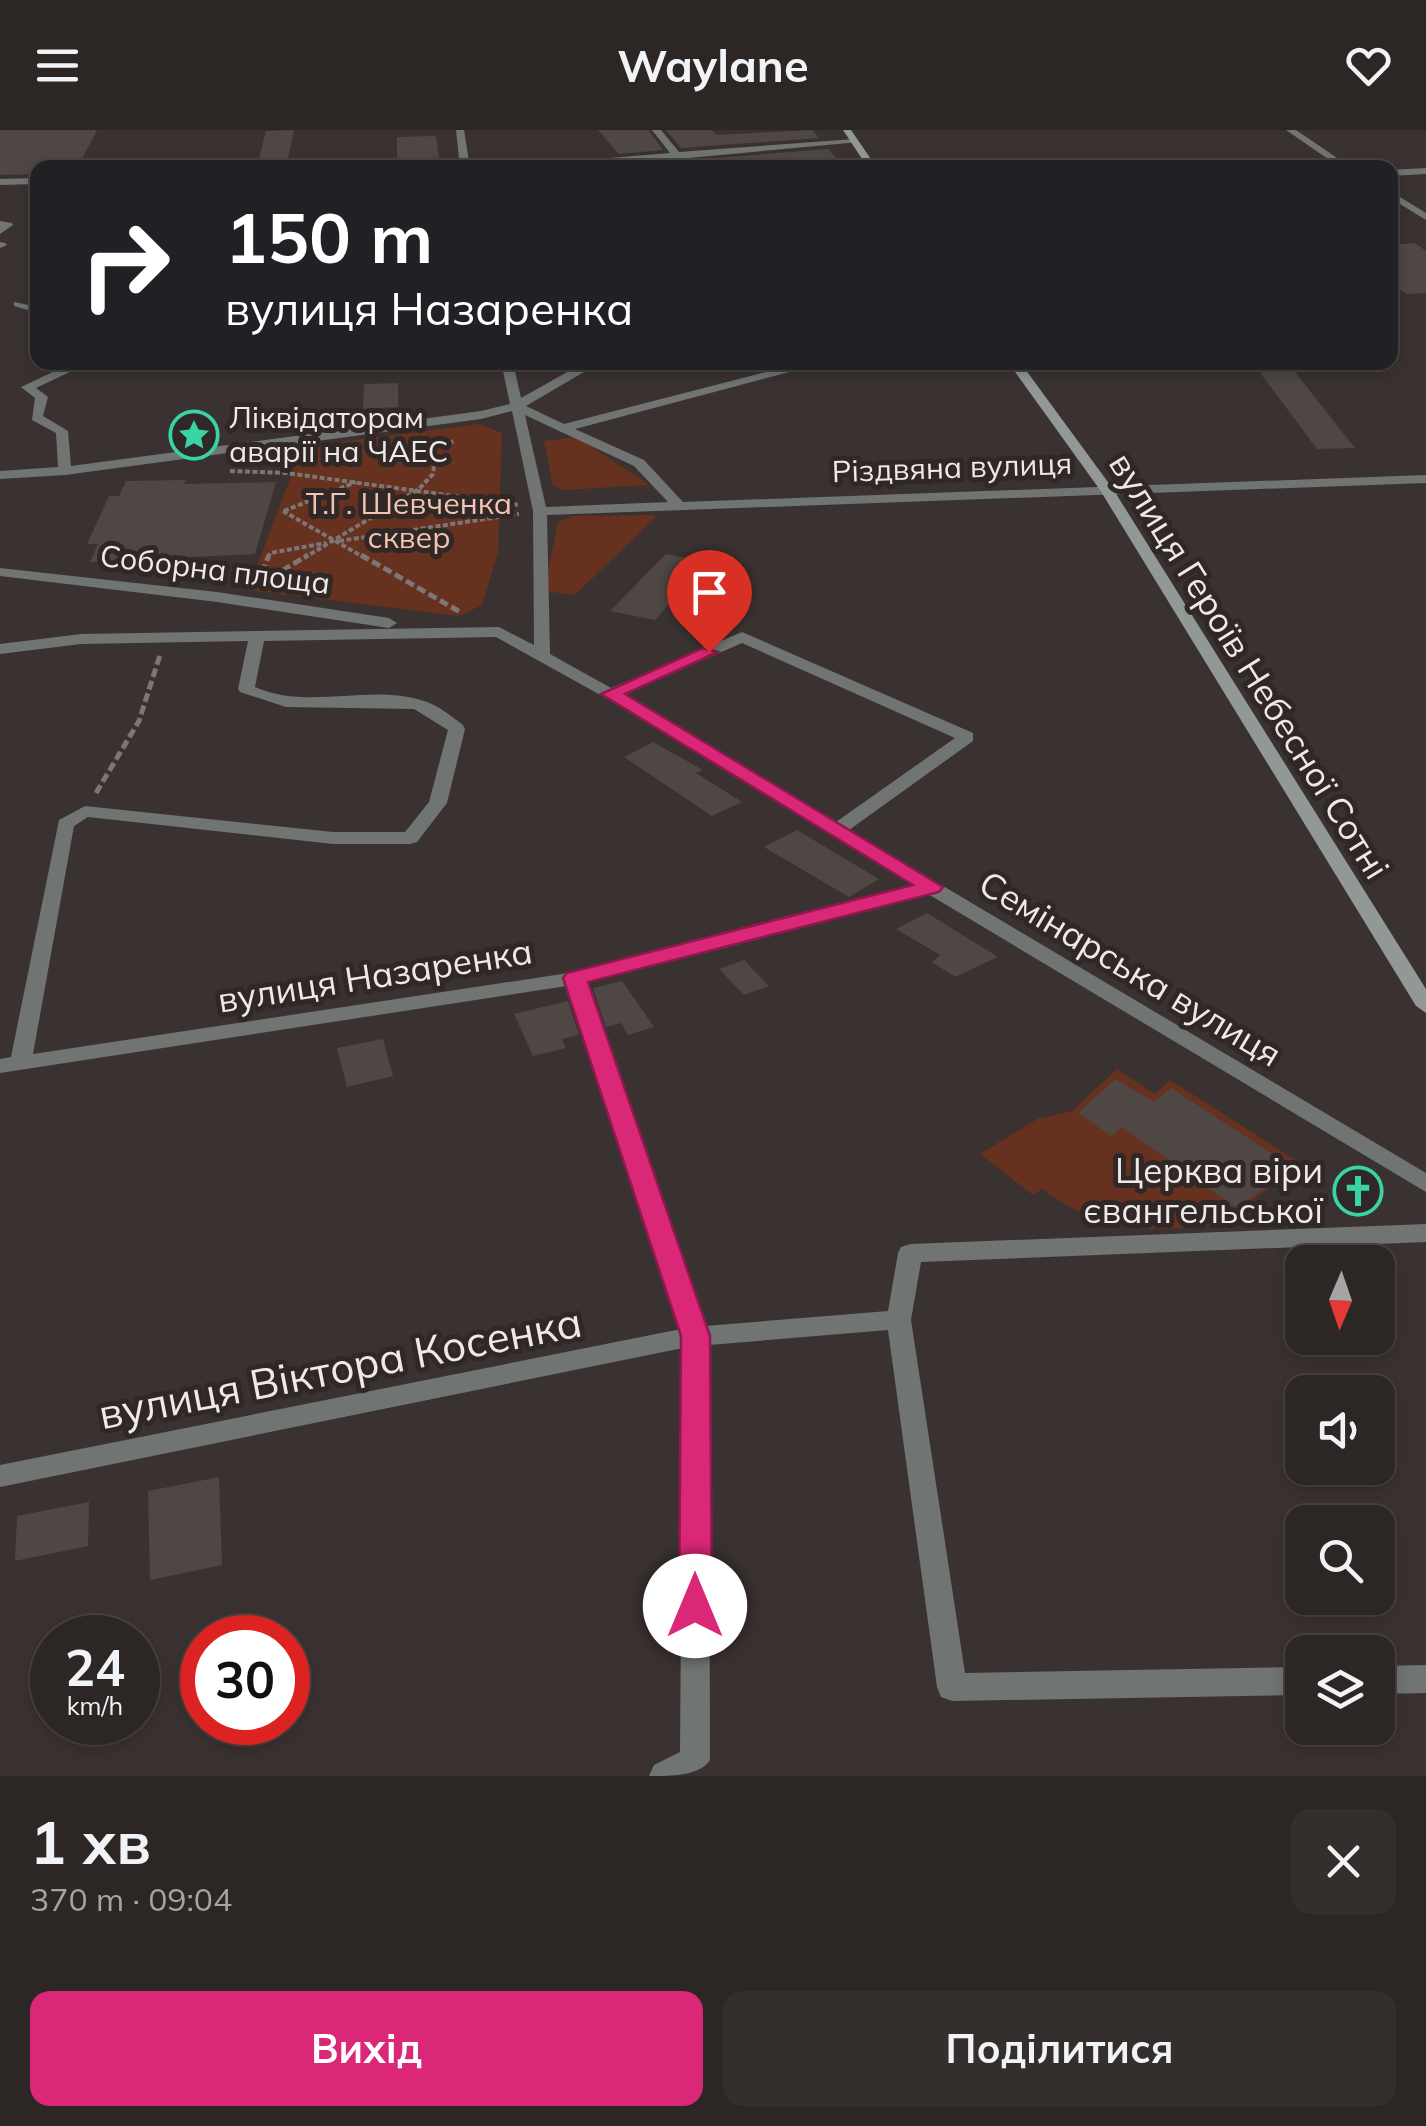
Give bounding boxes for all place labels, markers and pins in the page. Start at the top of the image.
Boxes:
place label: Ліквідаторам аварії на ЧАЕС [229,398,448,470]
place icon: Ліквідаторам аварії на ЧАЕС [168,409,220,461]
pin [667,550,752,653]
place label: Церква віри євангельської [1083,1148,1323,1232]
church icon: Церква віри євангельської [1332,1165,1384,1217]

